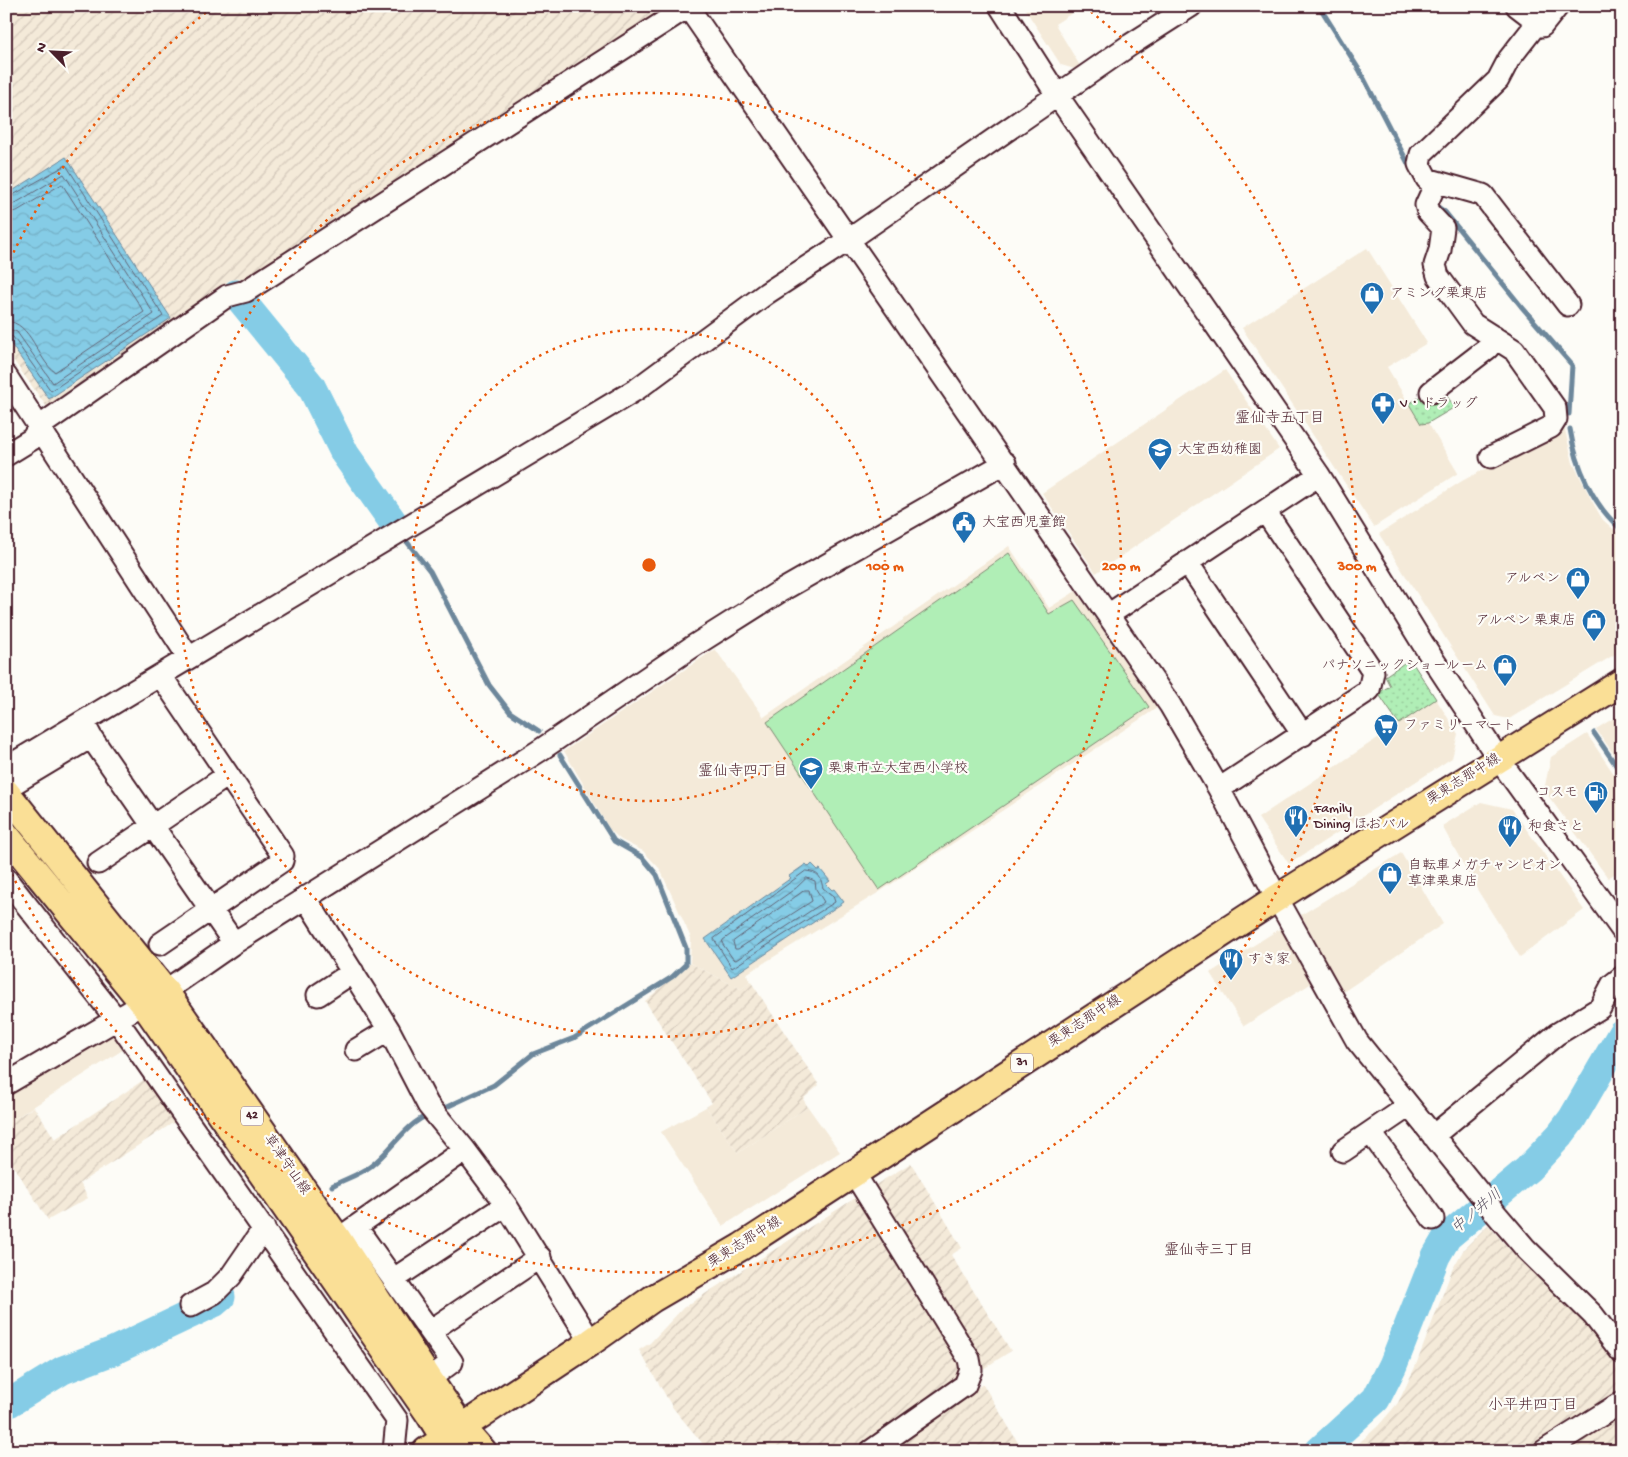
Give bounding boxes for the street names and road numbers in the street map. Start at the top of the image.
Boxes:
street label: 栗東志那中線 [1424,751,1504,809]
street label: 栗東志那中線 [1045,992,1125,1052]
road number: 31 [1011,1054,1033,1072]
road number: 42 [241,1106,263,1126]
street label: 草津守山線 [259,1131,313,1199]
street label: 栗東志那中線 [705,1214,785,1272]

